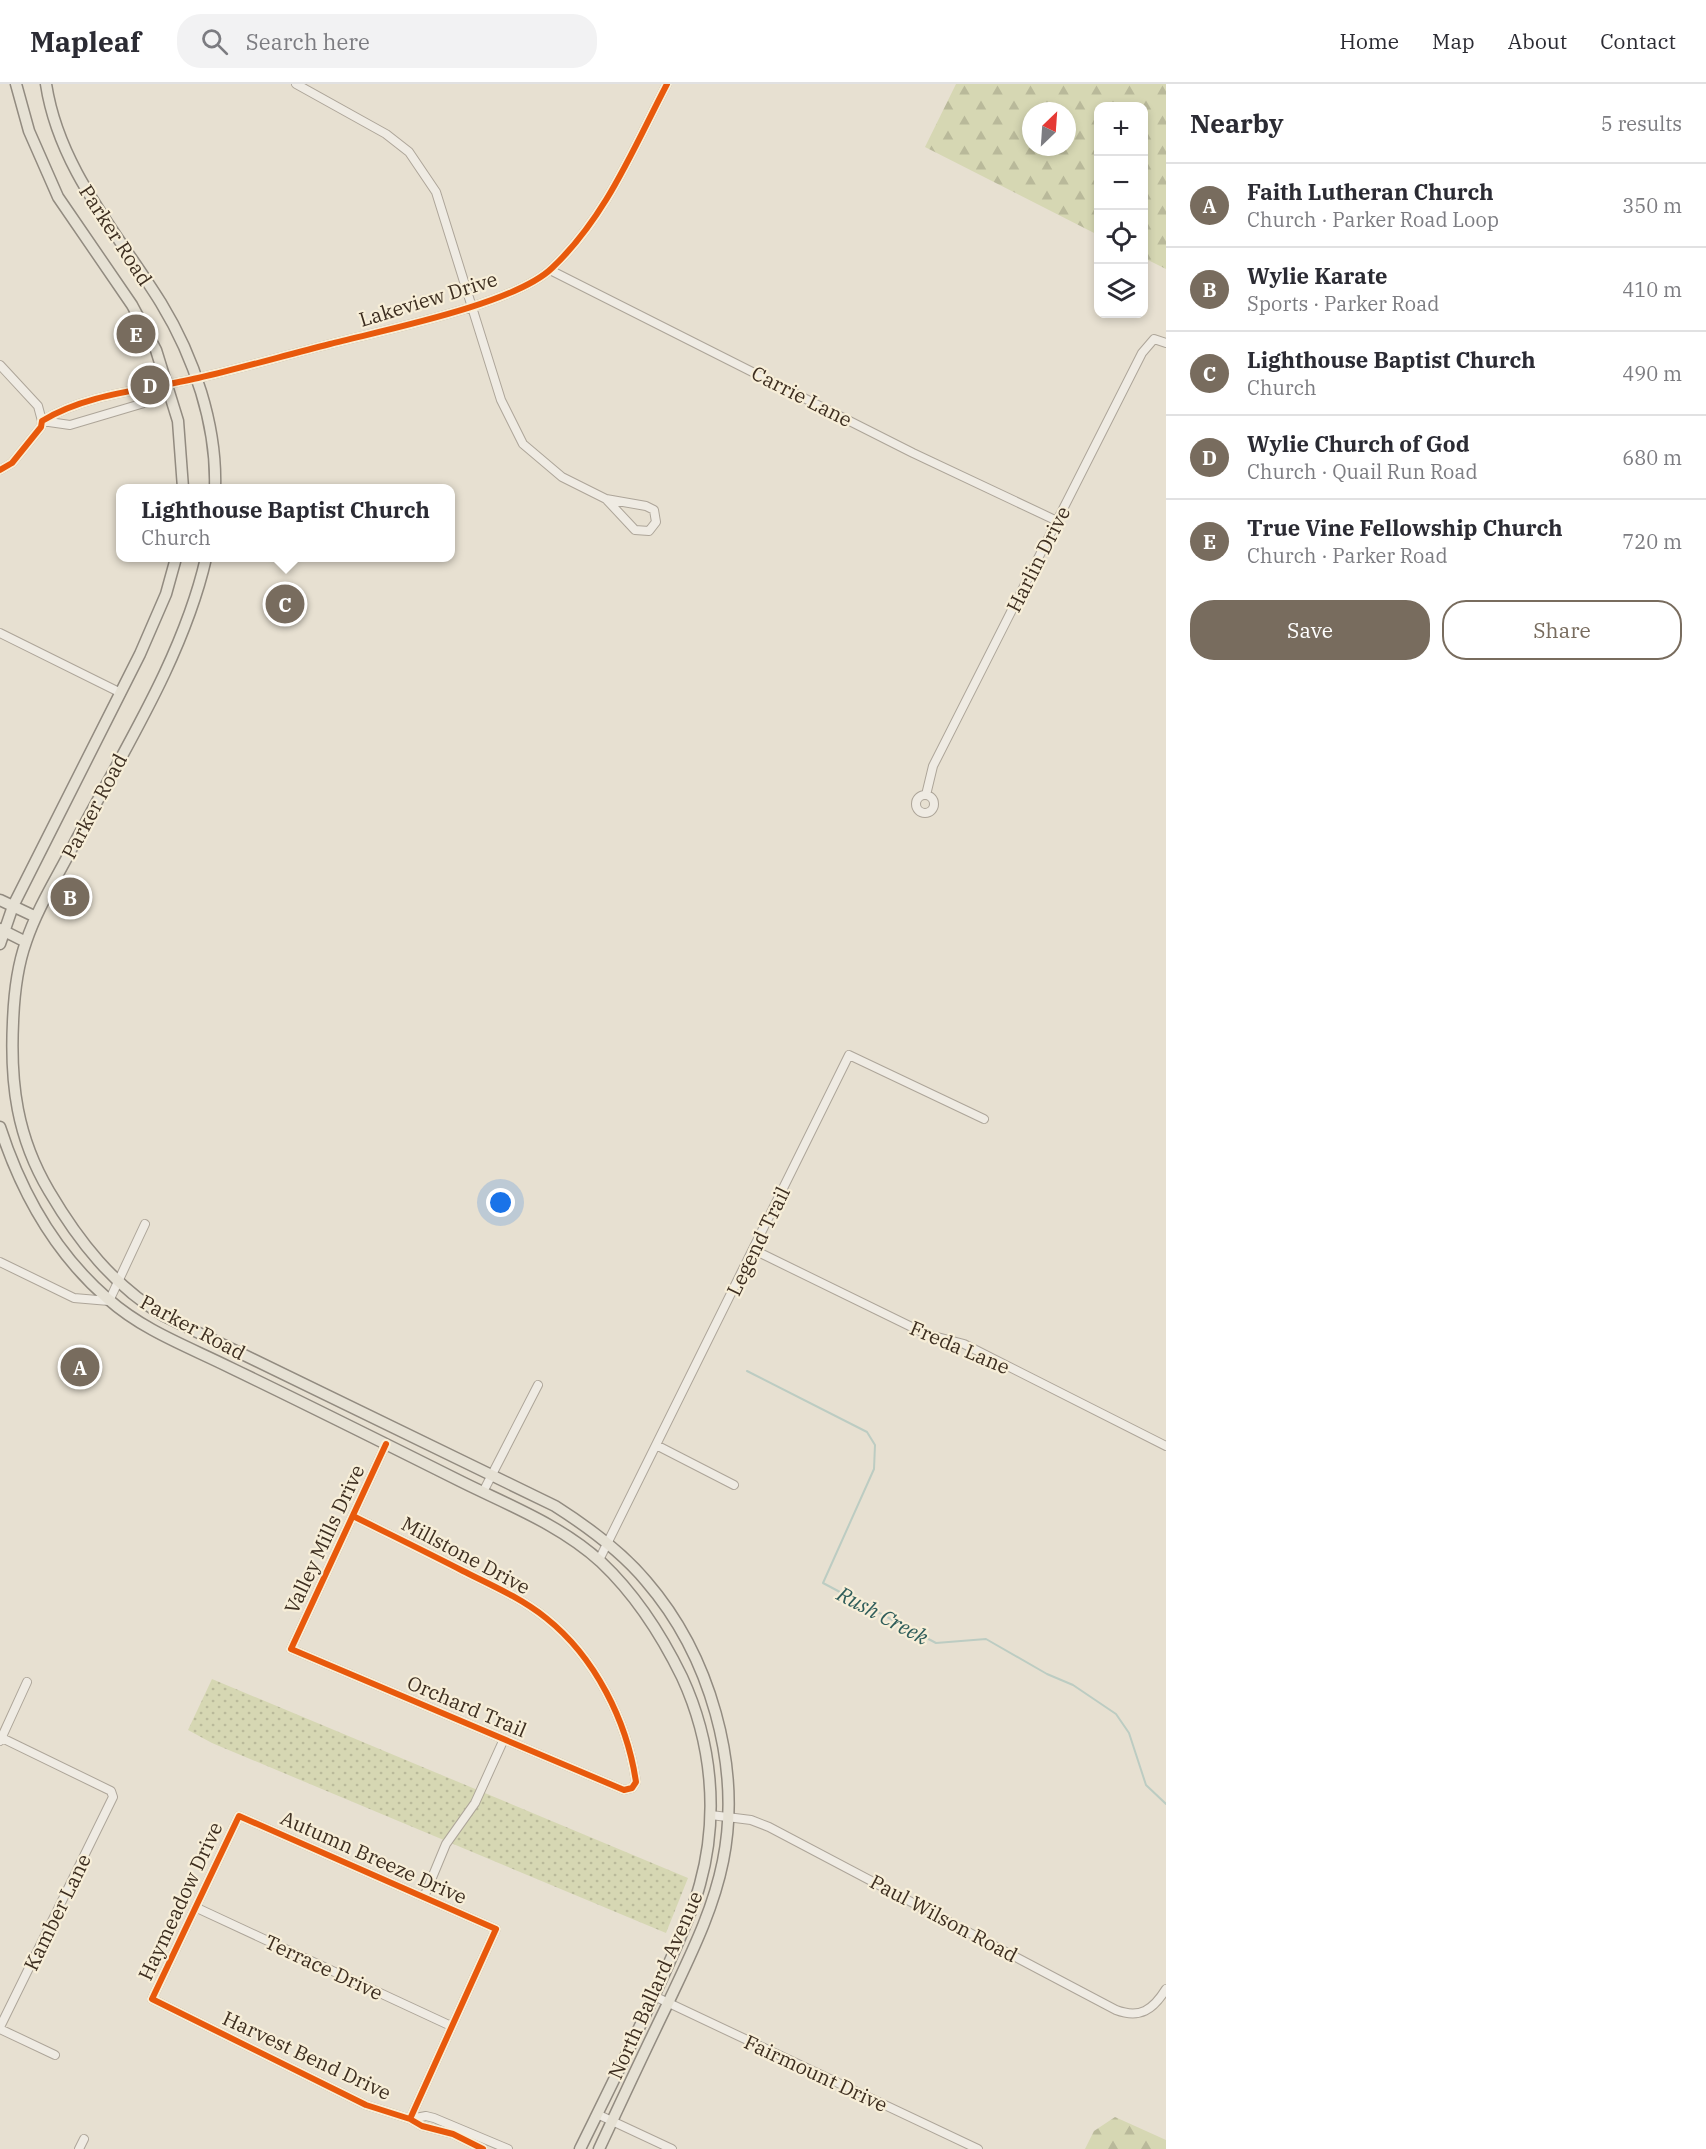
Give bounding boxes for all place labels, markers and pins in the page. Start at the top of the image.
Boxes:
pin: E [116,312,156,356]
pin: D [130,362,170,408]
pin: C [266,582,304,626]
pin: B [50,874,90,920]
pin: A [60,1344,100,1390]

